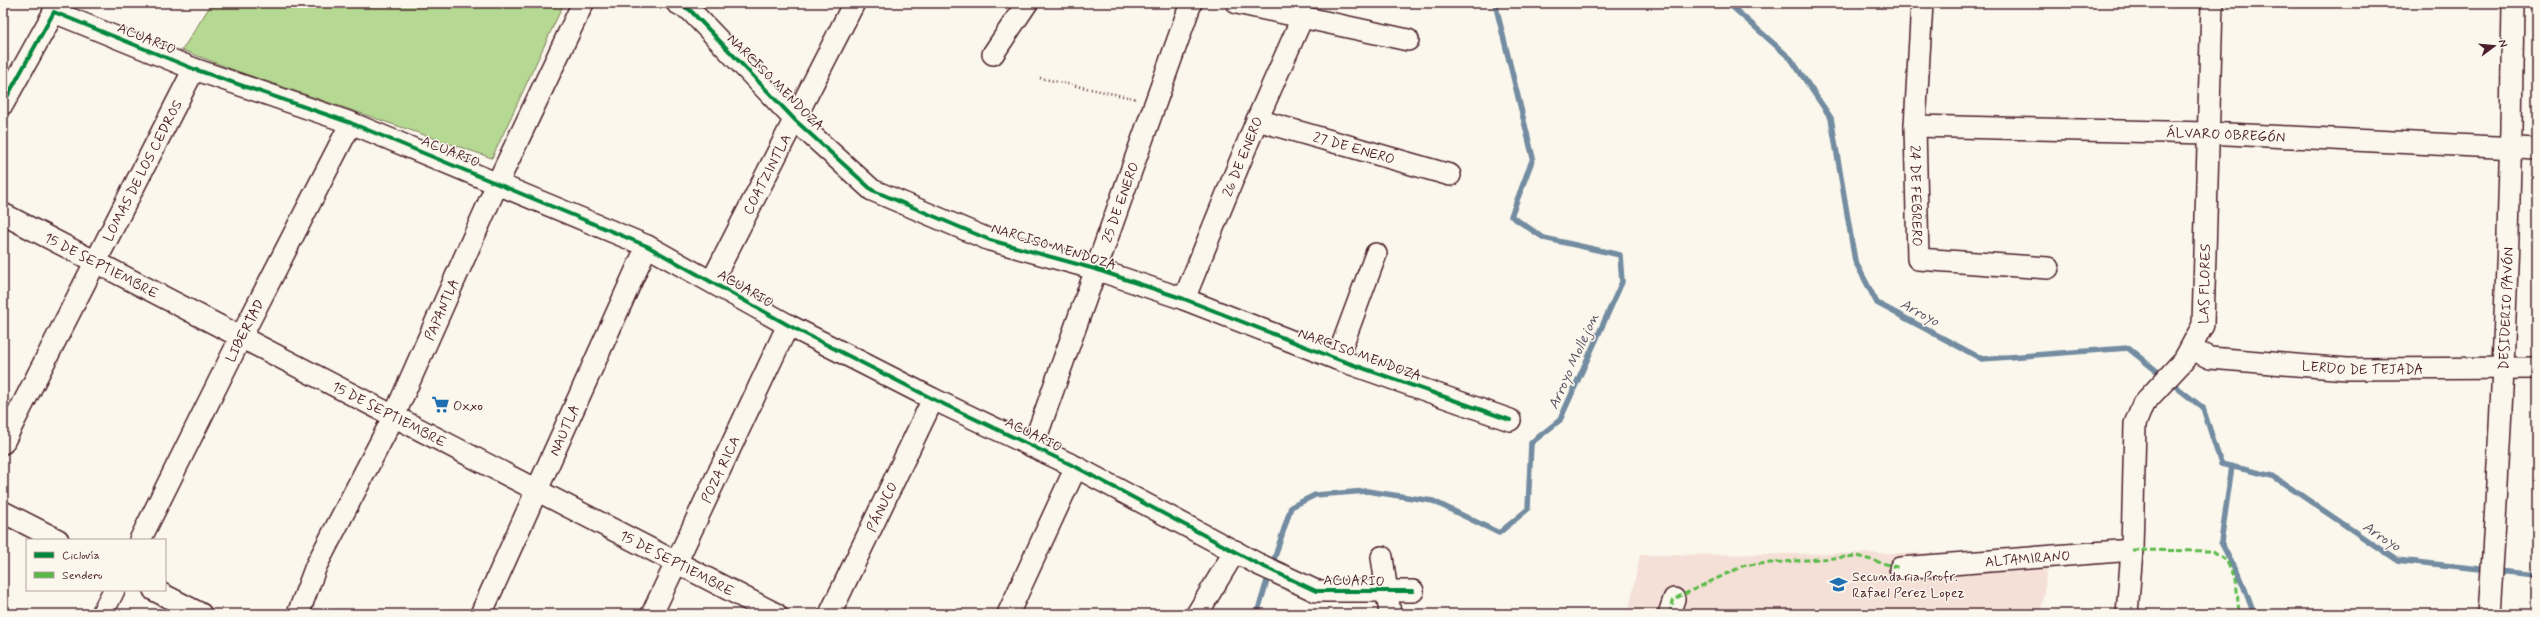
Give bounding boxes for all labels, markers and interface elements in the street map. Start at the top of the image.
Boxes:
street label: ACUARIO [115,19,179,59]
north arrow [2474,26,2514,66]
street label: NARCISO MENDOZA [723,30,828,135]
text: N [2495,38,2510,49]
street label: LOMAS DE LOS CEDROS [99,97,187,245]
street label: 26 DE ENERO [1219,114,1267,199]
street label: ÁLVARO OBREGÓN [2166,124,2286,147]
street label: 27 DE ENERO [1311,128,1397,169]
street label: COATZINTLA [739,131,796,218]
street label: ACUARIO [419,132,483,172]
street label: 24 DE FEBRERO [1905,145,1926,247]
street label: 25 DE ENERO [1098,160,1144,245]
street label: NARCISO MENDOZA [989,219,1119,275]
street label: 15 DE SEPTIEMBRE [41,229,161,303]
street label: LAS FLORES [2195,243,2215,324]
street label: DESIDERIO PAVÓN [2495,247,2518,370]
street label: ACUARIO [714,266,777,312]
street label: PAPANTLA [421,276,464,344]
water label: Arroyo [1896,294,1943,332]
street label: LIBERTAD [222,296,269,366]
water label: Arroyo Mollejon [1544,310,1604,413]
street label: NARCISO MENDOZA [1295,324,1424,386]
street label: LERDO DE TEJADA [2301,357,2423,379]
street label: 15 DE SEPTIEMBRE [329,378,449,452]
supermarket icon: Oxxo [430,395,450,415]
place label: Oxxo [453,397,483,415]
street label: NAUTLA [546,402,584,459]
street label: ACUARIO [1002,413,1065,456]
street label: POZA RICA [698,433,745,506]
street label: PÁNUCO [863,479,902,535]
water label: Arroyo [2359,517,2405,557]
street label: 15 DE SEPTIEMBRE [616,527,737,601]
legend [26,539,166,591]
street label: ALTAMIRANO [1984,547,2071,571]
text: Ciclovía [62,548,100,564]
text: Sendero [62,568,103,584]
place label: Secundaria Profr. Rafael Perez Lopez [1852,568,1965,602]
street label: ACUARIO [1323,571,1385,591]
school or university icon: Secundaria Profr. Rafael Perez Lopez [1829,574,1849,594]

